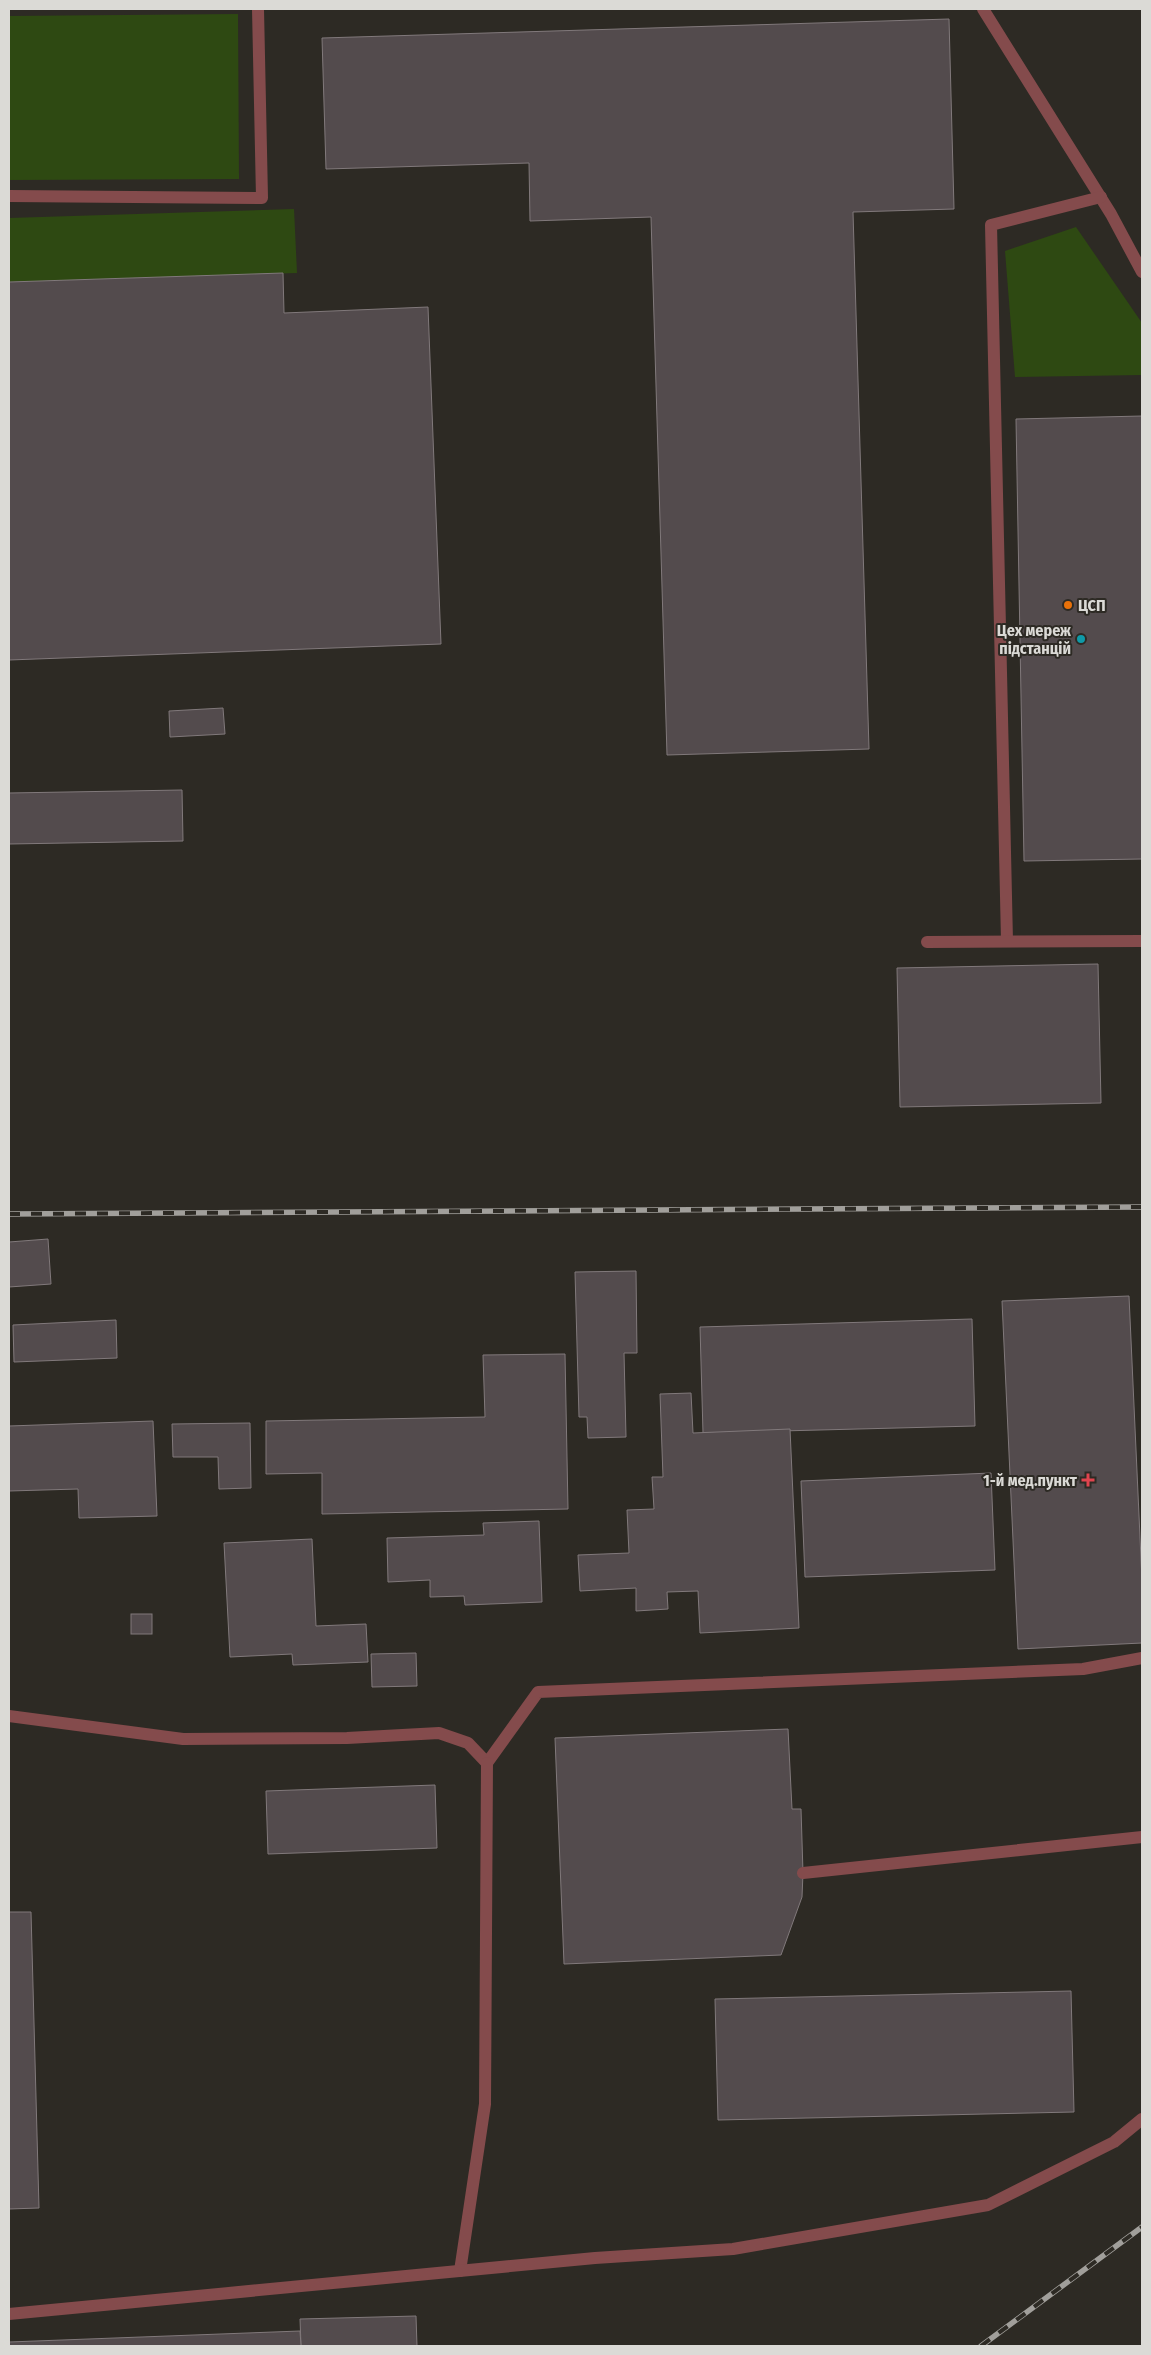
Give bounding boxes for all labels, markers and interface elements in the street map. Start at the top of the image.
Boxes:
place label: ЦСП [1078,596,1106,615]
marker: ЦСП [1062,599,1074,611]
place label: Цех мереж підстанцій [997,621,1071,658]
marker: Цех мереж підстанцій [1075,633,1087,645]
place label: 1-й мед.пункт [983,1471,1077,1490]
marker: 1-й мед.пункт [1081,1473,1095,1487]

